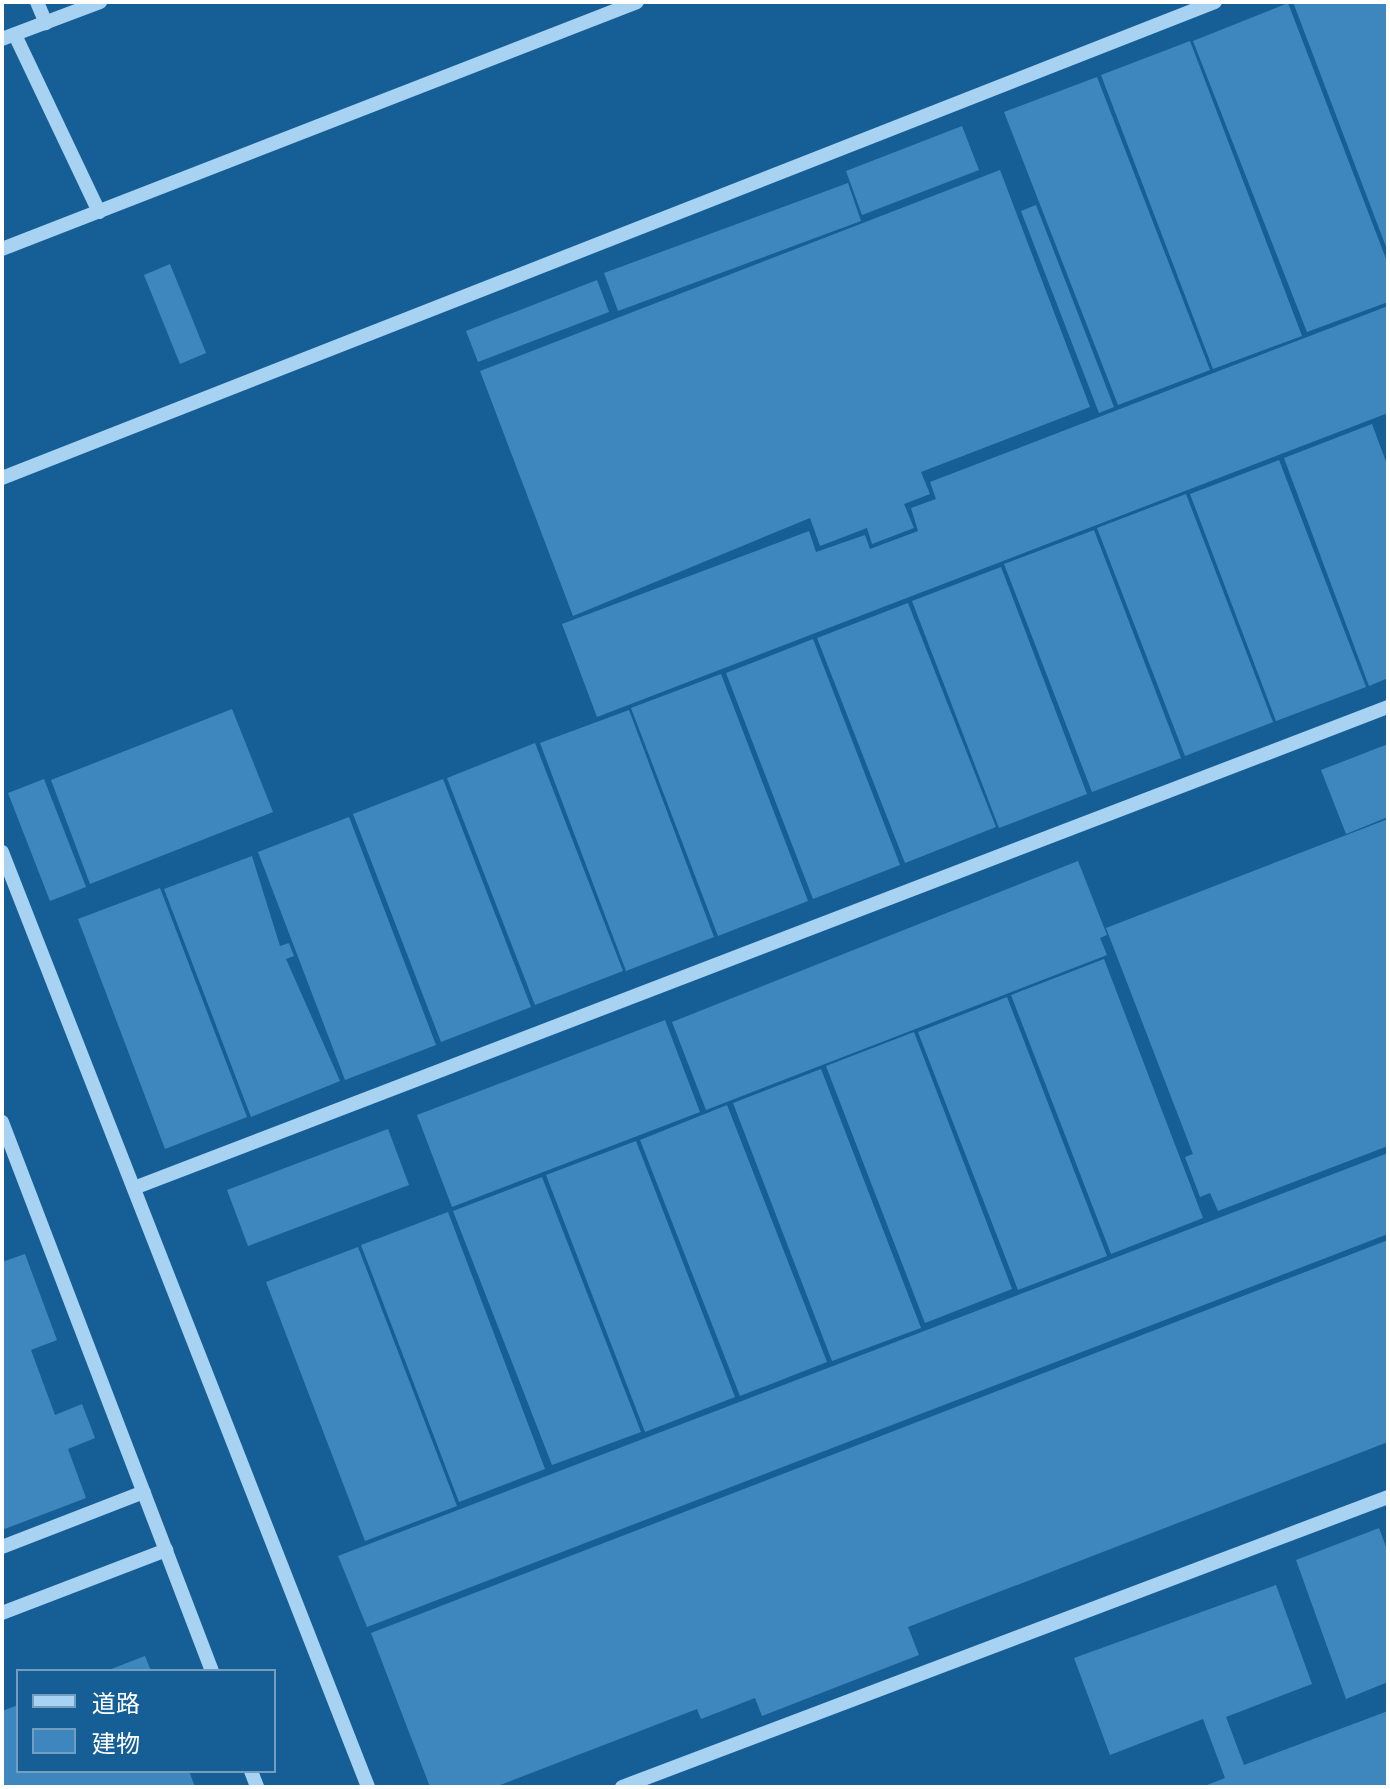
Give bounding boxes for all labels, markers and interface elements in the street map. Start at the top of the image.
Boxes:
legend [16,1669,276,1773]
text: 道路 [92,1689,140,1718]
text: 建物 [92,1729,140,1758]

